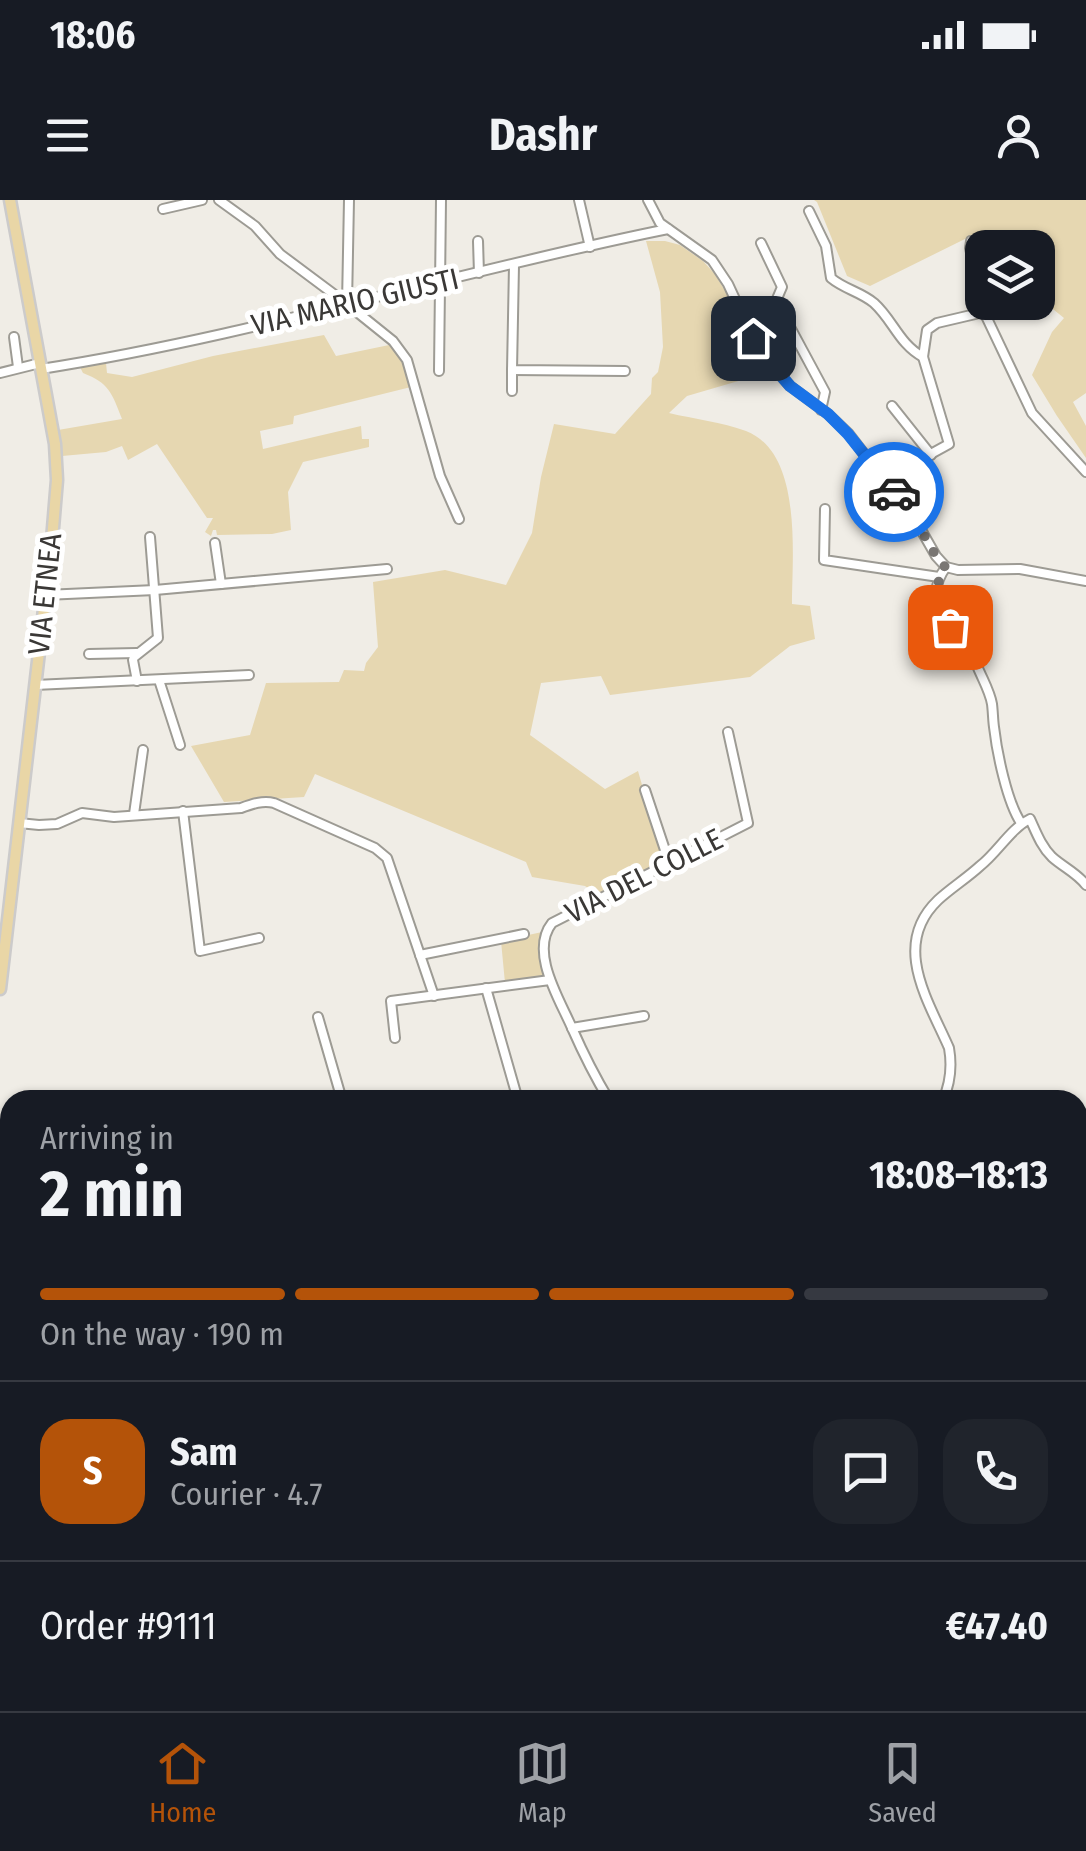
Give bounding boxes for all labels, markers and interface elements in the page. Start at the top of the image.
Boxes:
text: 18:06 [50,12,135,58]
icon: menu [40,108,95,163]
text: Dashr [489,108,597,162]
icon: person [991,108,1046,163]
map controls [965,230,1055,320]
button: layers [965,230,1055,320]
street label: VIA MARIO GIUSTI [248,261,462,343]
pin [711,296,796,381]
icon: home [726,311,781,366]
courier [844,442,944,542]
icon: car [867,465,922,520]
street label: VIA ETNEA [21,531,69,657]
pin [908,585,993,670]
icon: bag [923,600,978,655]
street label: VIA DEL COLLE [559,821,729,931]
text: Arriving in [40,1119,174,1157]
text: 18:08–18:13 [869,1152,1048,1198]
text: 2 min [40,1155,184,1233]
text: On the way · 190 m [40,1315,284,1353]
button: chat [813,1419,918,1524]
button: phone [943,1419,1048,1524]
text: Sam [170,1429,238,1475]
text: S [83,1448,102,1494]
text: Courier · 4.7 [170,1475,322,1513]
text: Order #9111 [40,1603,217,1649]
text: €47.40 [946,1603,1048,1649]
tab: Home [149,1736,216,1829]
tab: Map [515,1736,570,1829]
tab: Saved [868,1736,937,1829]

